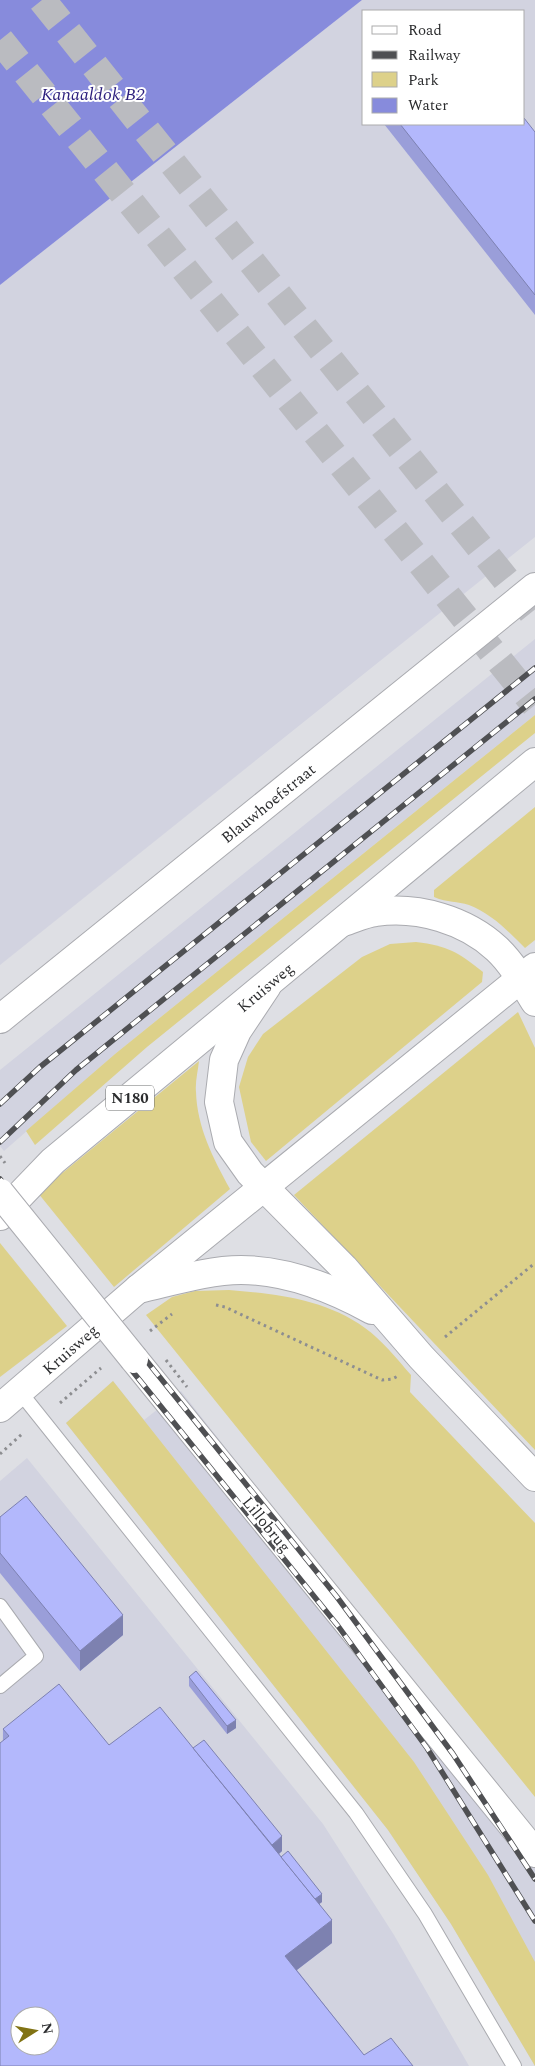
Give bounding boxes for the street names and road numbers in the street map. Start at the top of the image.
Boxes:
street label: Blauwhoefstraat [216,758,321,849]
street label: Kruisweg [232,957,299,1019]
road number: N180 [106,1086,154,1110]
street label: Kruisweg [37,1319,104,1381]
street label: Lillobrug [236,1491,296,1558]

